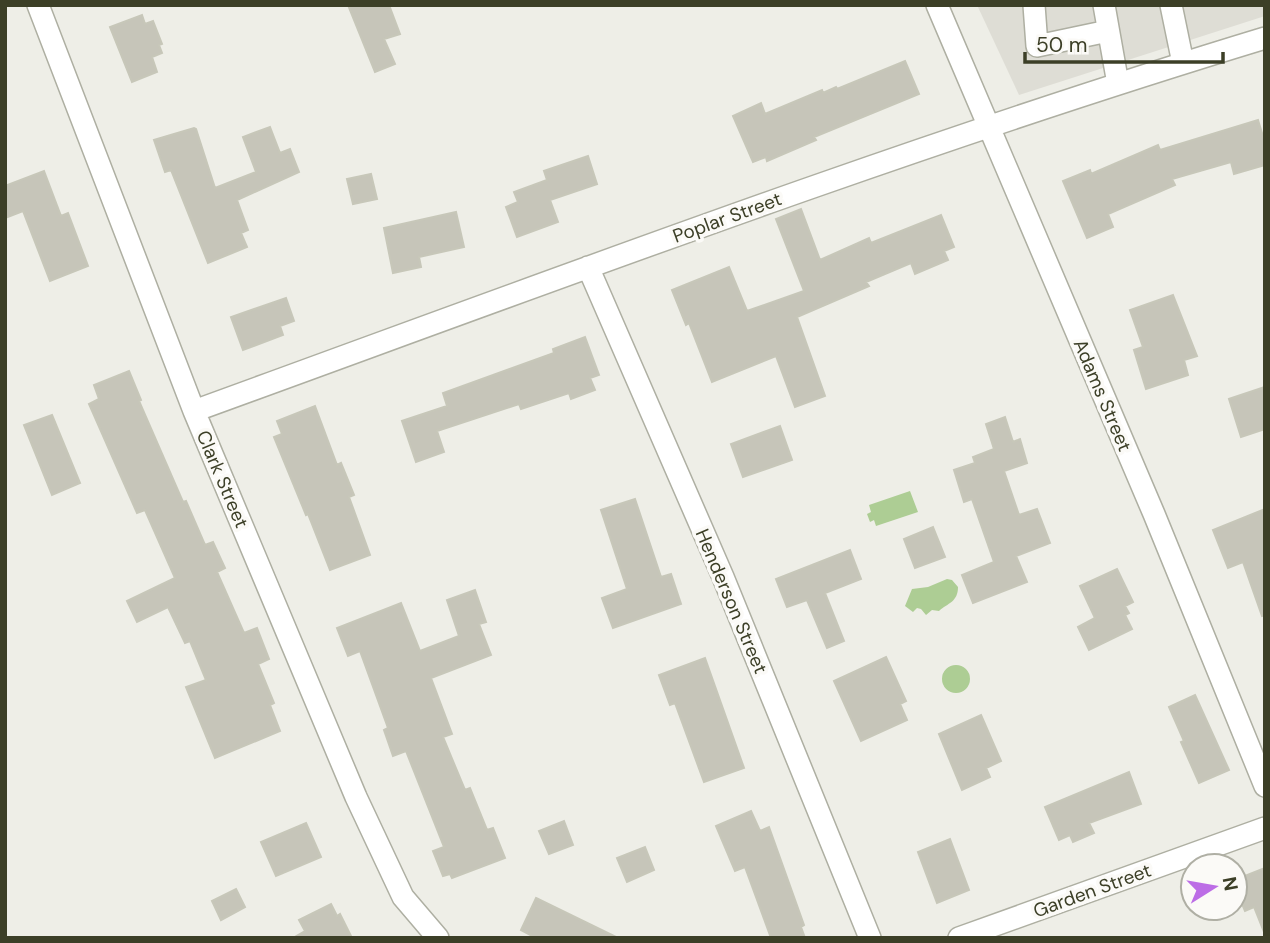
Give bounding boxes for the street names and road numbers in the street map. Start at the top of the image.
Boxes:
street label: Poplar Street [669,186,785,249]
street label: Adams Street [1068,335,1137,455]
street label: Clark Street [191,427,254,532]
street label: Henderson Street [690,525,773,677]
street label: Garden Street [1030,858,1155,923]

